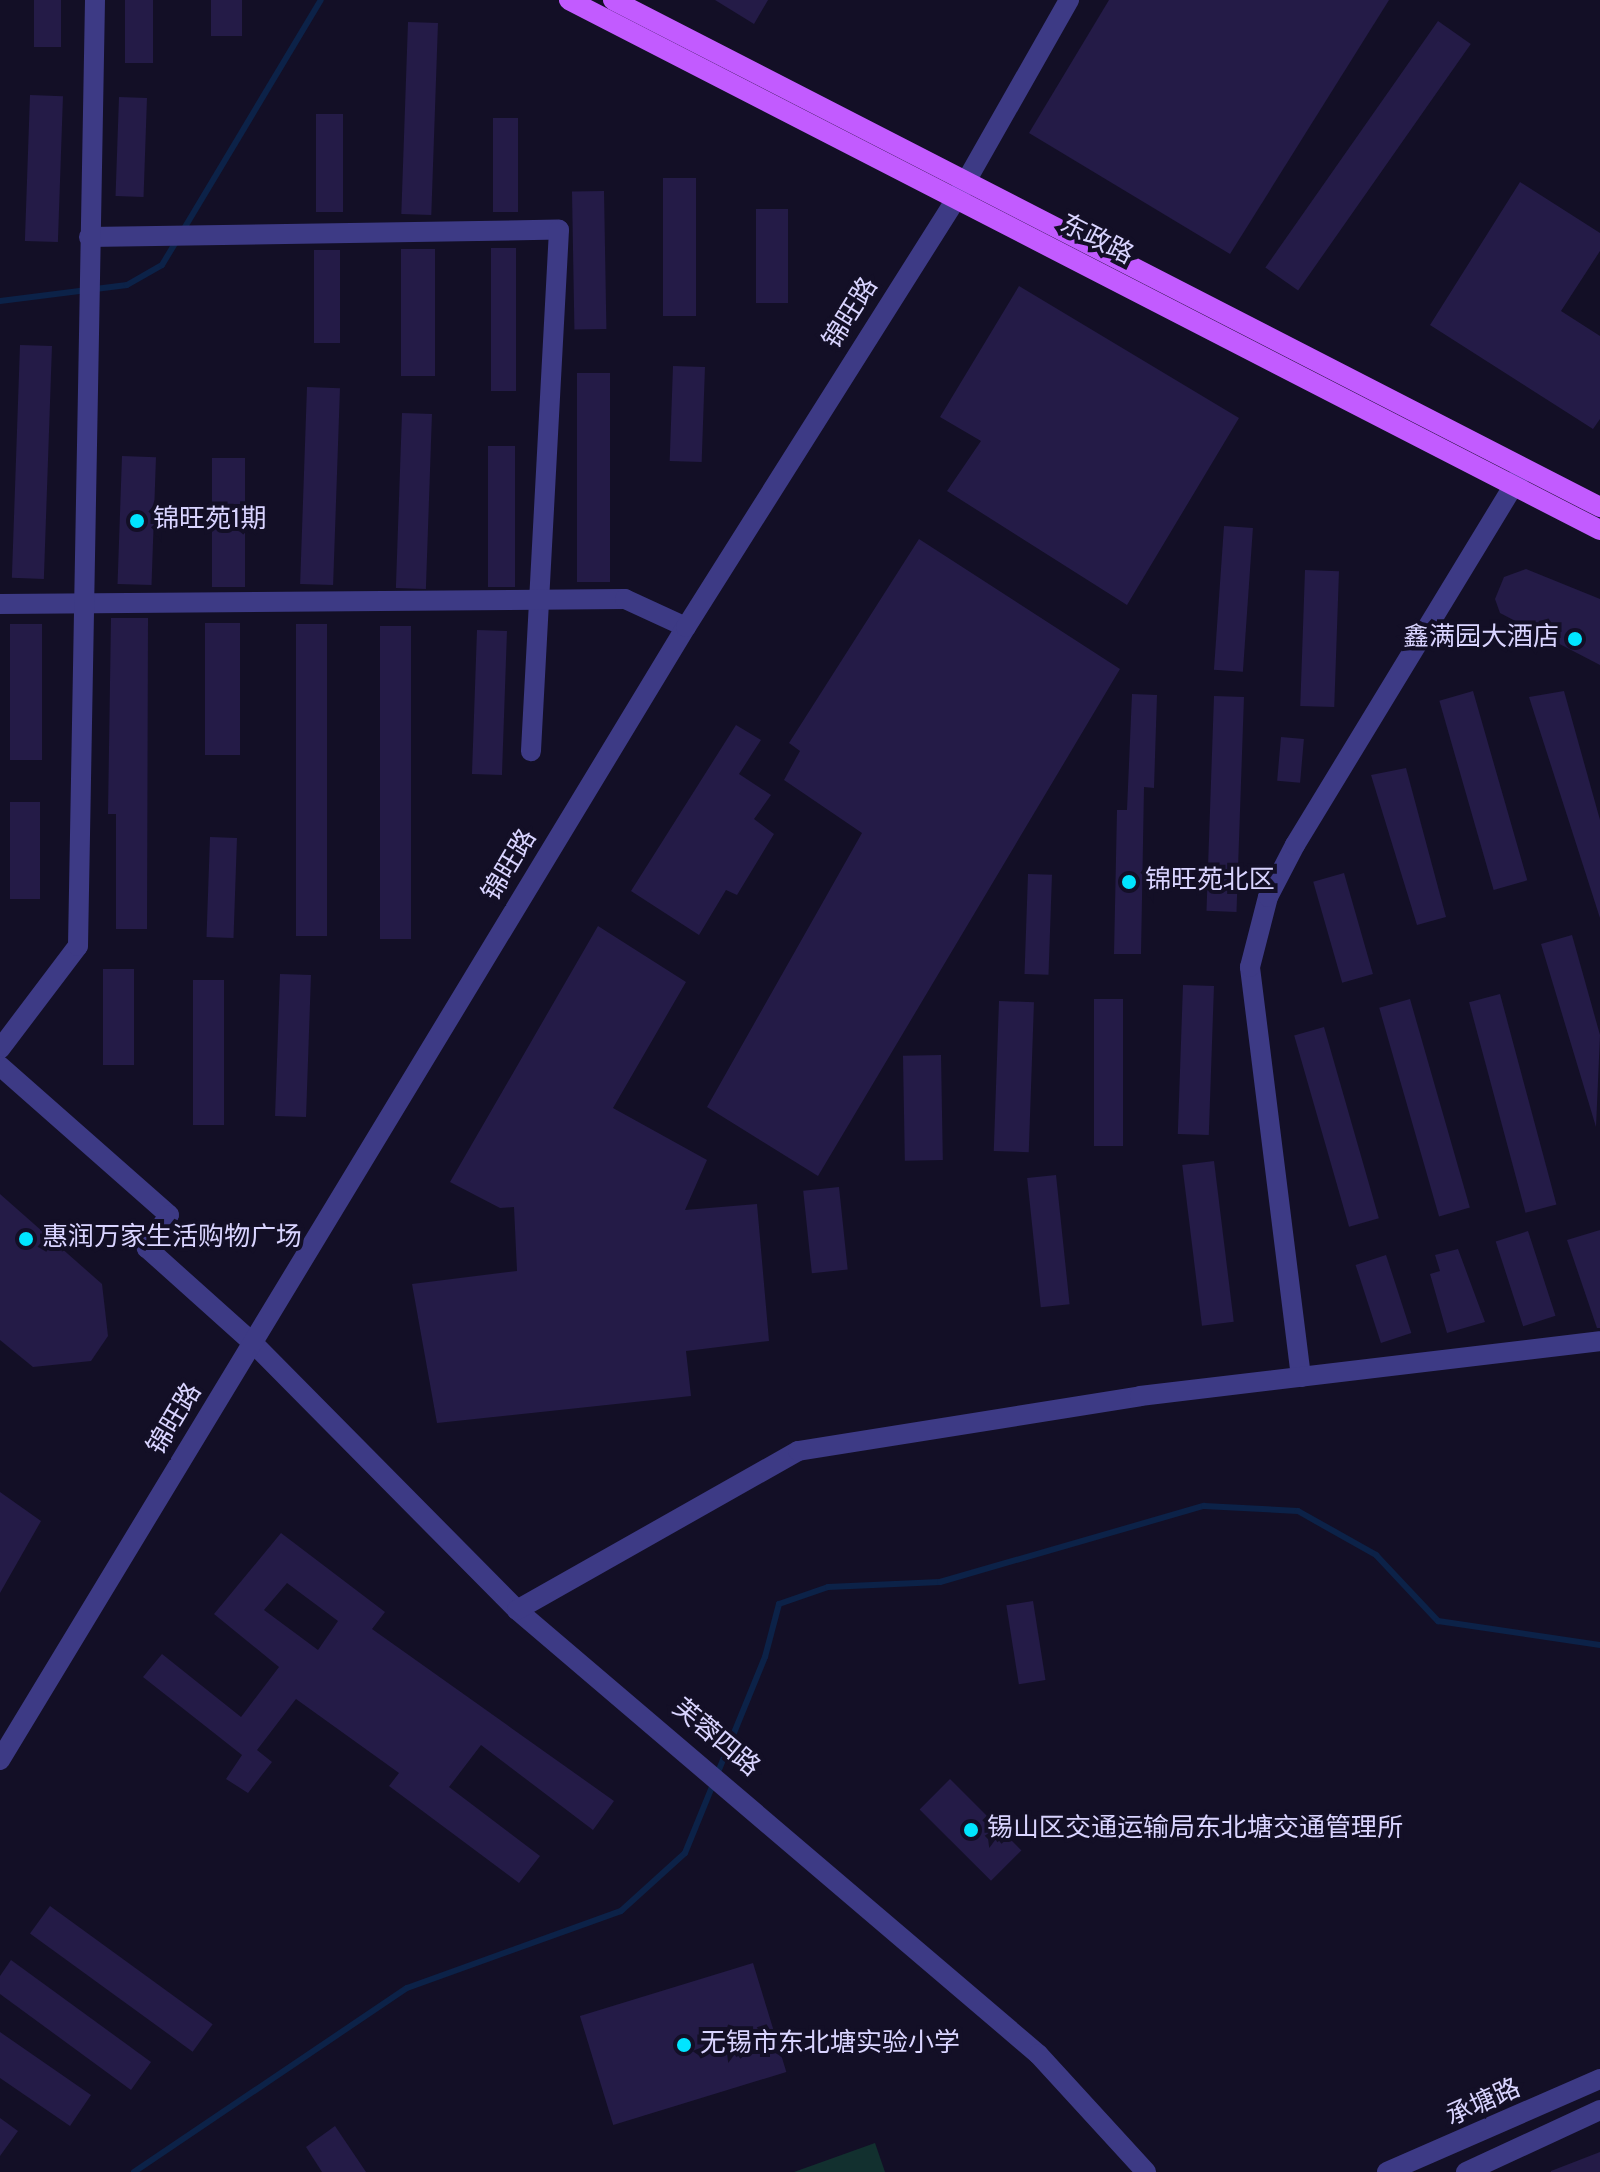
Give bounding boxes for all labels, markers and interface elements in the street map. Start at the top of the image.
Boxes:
street label: 东政路 [1054,209,1138,273]
street label: 锦旺路 [818,273,886,355]
place label: 锦旺苑1期 [153,505,267,537]
marker: 锦旺苑1期 [128,512,146,530]
place label: 鑫满园大酒店 [1403,623,1559,655]
marker: 鑫满园大酒店 [1566,630,1584,648]
street label: 锦旺路 [478,825,544,907]
place label: 锦旺苑北区 [1145,866,1275,898]
marker: 锦旺苑北区 [1120,873,1138,891]
place label: 惠润万家生活购物广场 [42,1223,302,1255]
marker: 惠润万家生活购物广场 [17,1230,35,1248]
street label: 锦旺路 [143,1379,209,1461]
street label: 芙蓉四路 [665,1694,765,1784]
place label: 锡山区交通运输局东北塘交通管理所 [987,1814,1403,1846]
marker: 锡山区交通运输局东北塘交通管理所 [962,1821,980,1839]
place label: 无锡市东北塘实验小学 [700,2029,960,2061]
marker: 无锡市东北塘实验小学 [675,2036,693,2054]
street label: 承塘路 [1442,2074,1526,2134]

